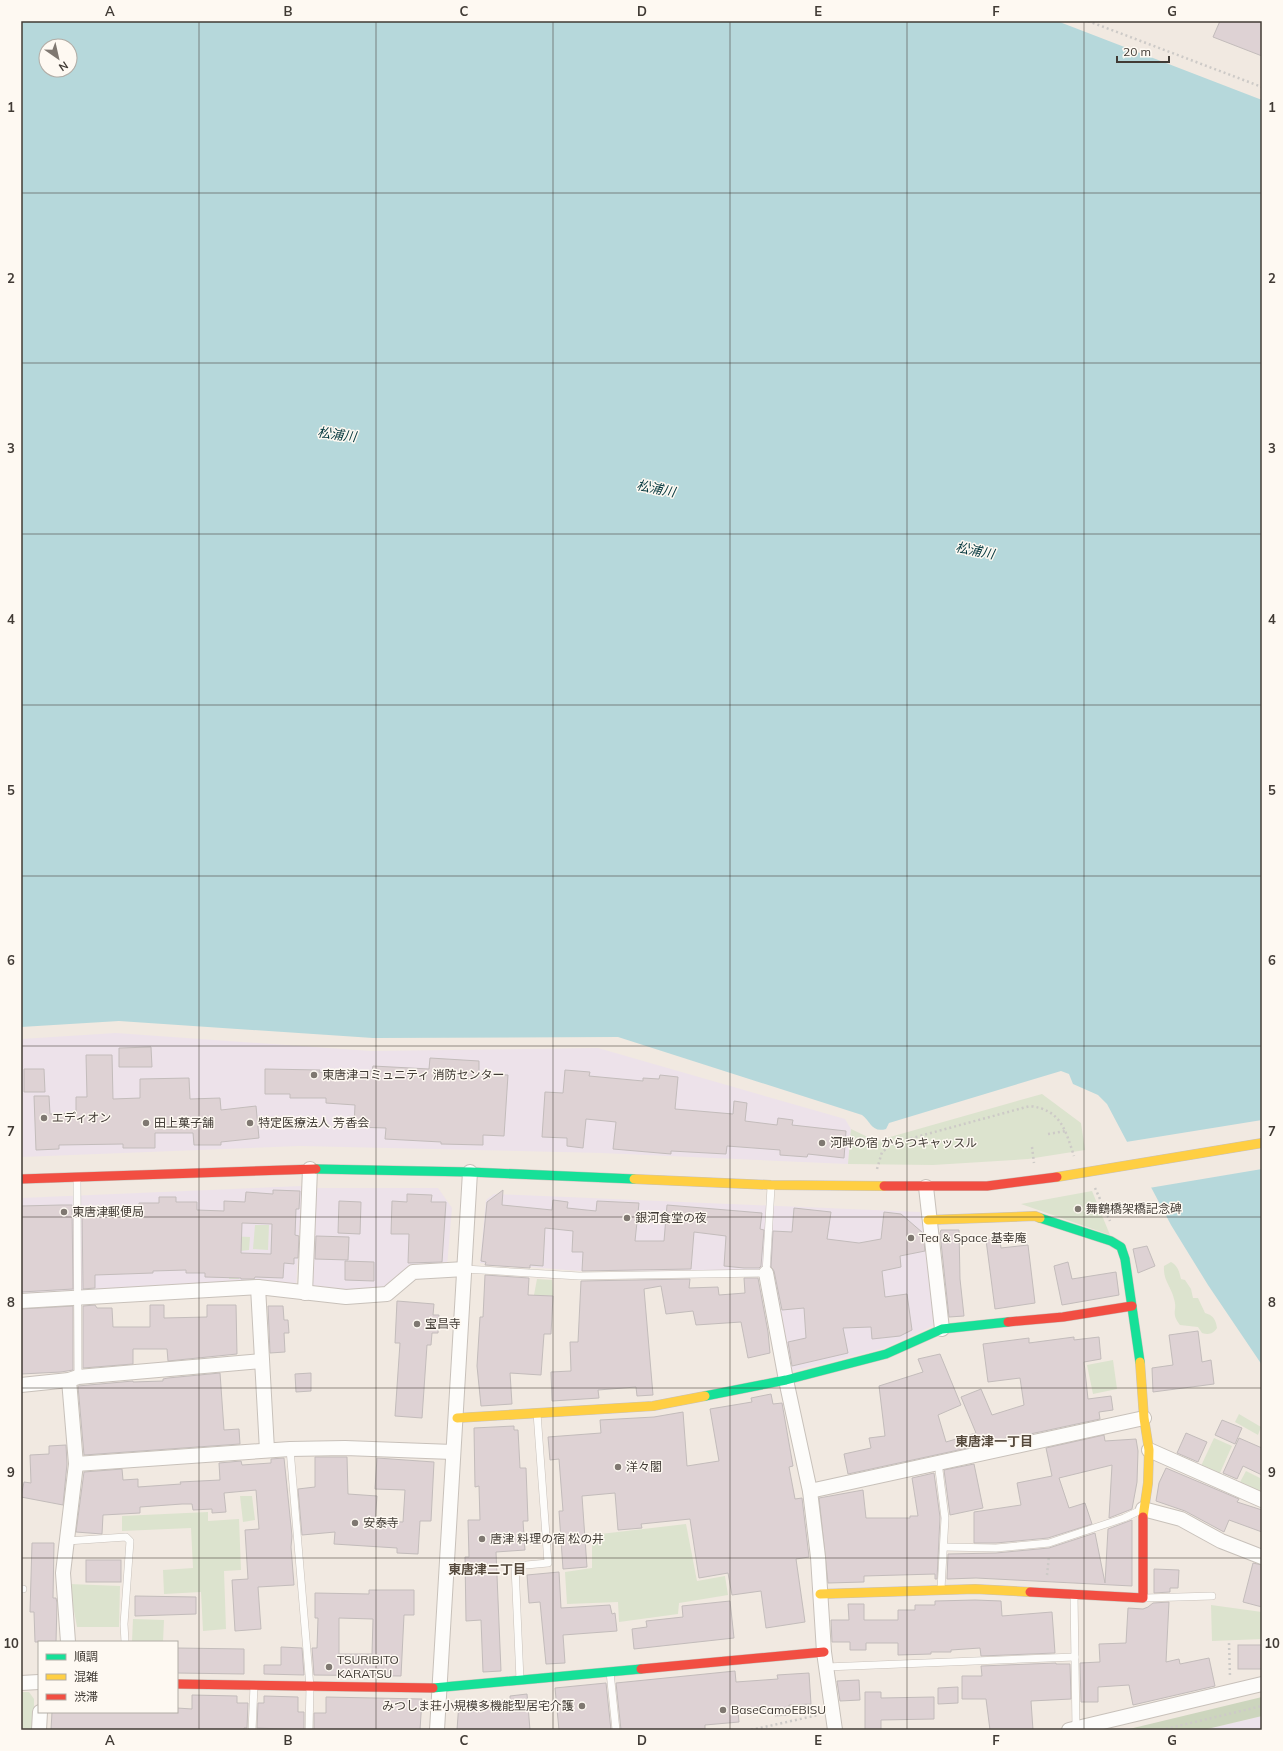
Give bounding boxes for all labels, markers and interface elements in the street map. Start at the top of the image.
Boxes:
text: A [105,3,115,19]
text: B [284,3,293,19]
text: C [460,3,469,19]
text: D [637,3,647,19]
text: E [814,3,822,19]
text: F [992,3,1000,19]
text: G [1167,3,1177,19]
north arrow [38,38,78,78]
scale bar [1117,38,1169,64]
text: 20 m [1123,44,1151,59]
text: N [56,58,71,74]
text: 1 [7,99,15,115]
text: 1 [1268,99,1276,115]
text: 2 [7,270,15,286]
text: 2 [1268,270,1276,286]
water label: 松浦川 [317,424,359,445]
text: 3 [7,440,15,456]
text: 3 [1268,440,1276,456]
water label: 松浦川 [635,476,679,500]
water label: 松浦川 [954,538,998,562]
text: 4 [7,611,15,627]
text: 4 [1268,611,1276,627]
text: 5 [7,782,15,798]
text: 5 [1268,782,1276,798]
text: 6 [7,952,15,968]
text: 6 [1268,952,1276,968]
place label: 東唐津コミュニティ 消防センター [322,1067,504,1082]
marker: 東唐津コミュニティ 消防センター [309,1070,319,1080]
place label: エディオン [52,1110,111,1125]
marker: エディオン [39,1113,49,1123]
place label: 田上菓子舗 [154,1115,214,1130]
place label: 特定医療法人 芳香会 [258,1115,369,1130]
marker: 田上菓子舗 [141,1118,151,1128]
marker: 特定医療法人 芳香会 [245,1118,255,1128]
text: 7 [7,1123,15,1139]
text: 7 [1268,1123,1276,1139]
place label: 河畔の宿 からつキャッスル [830,1135,977,1150]
marker: 河畔の宿 からつキャッスル [817,1138,827,1148]
place label: 舞鶴橋架橋記念碑 [1086,1201,1182,1216]
place label: 東唐津郵便局 [72,1204,144,1219]
marker: 舞鶴橋架橋記念碑 [1073,1204,1083,1214]
marker: 東唐津郵便局 [59,1207,69,1217]
place label: 銀河食堂の夜 [635,1210,707,1225]
marker: 銀河食堂の夜 [622,1213,632,1223]
place label: Tea & Space 基幸庵 [919,1230,1027,1245]
marker: Tea & Space 基幸庵 [906,1233,916,1243]
text: 8 [7,1294,15,1310]
text: 8 [1268,1294,1276,1310]
place label: 宝昌寺 [425,1316,461,1331]
marker: 宝昌寺 [412,1319,422,1329]
district label: 東唐津一丁目 [955,1433,1033,1449]
place label: 洋々閣 [626,1459,662,1474]
marker: 洋々閣 [613,1462,623,1472]
text: 9 [7,1464,15,1480]
text: 9 [1268,1464,1276,1480]
place label: 安泰寺 [363,1515,399,1530]
marker: 安泰寺 [350,1518,360,1528]
place label: 唐津 料理の宿 松の井 [490,1531,604,1546]
marker: 唐津 料理の宿 松の井 [477,1534,487,1544]
district label: 東唐津二丁目 [448,1561,526,1577]
text: 10 [3,1635,19,1651]
text: 10 [1264,1635,1280,1651]
legend [38,1641,178,1713]
text: 順調 [74,1649,98,1664]
place label: TSURIBITO KARATSU [337,1652,399,1681]
marker: TSURIBITO KARATSU [324,1662,334,1672]
text: 混雑 [74,1669,98,1684]
text: 渋滞 [74,1689,98,1704]
place label: みつしま荘小規模多機能型居宅介護 [382,1698,574,1713]
marker: みつしま荘小規模多機能型居宅介護 [577,1701,587,1711]
place label: BaseCamoEBISU [731,1702,826,1717]
marker: BaseCamoEBISU [718,1705,728,1715]
text: A [105,1732,115,1748]
text: B [284,1732,293,1748]
text: C [460,1732,469,1748]
text: D [637,1732,647,1748]
text: E [814,1732,822,1748]
text: F [992,1732,1000,1748]
text: G [1167,1732,1177,1748]

